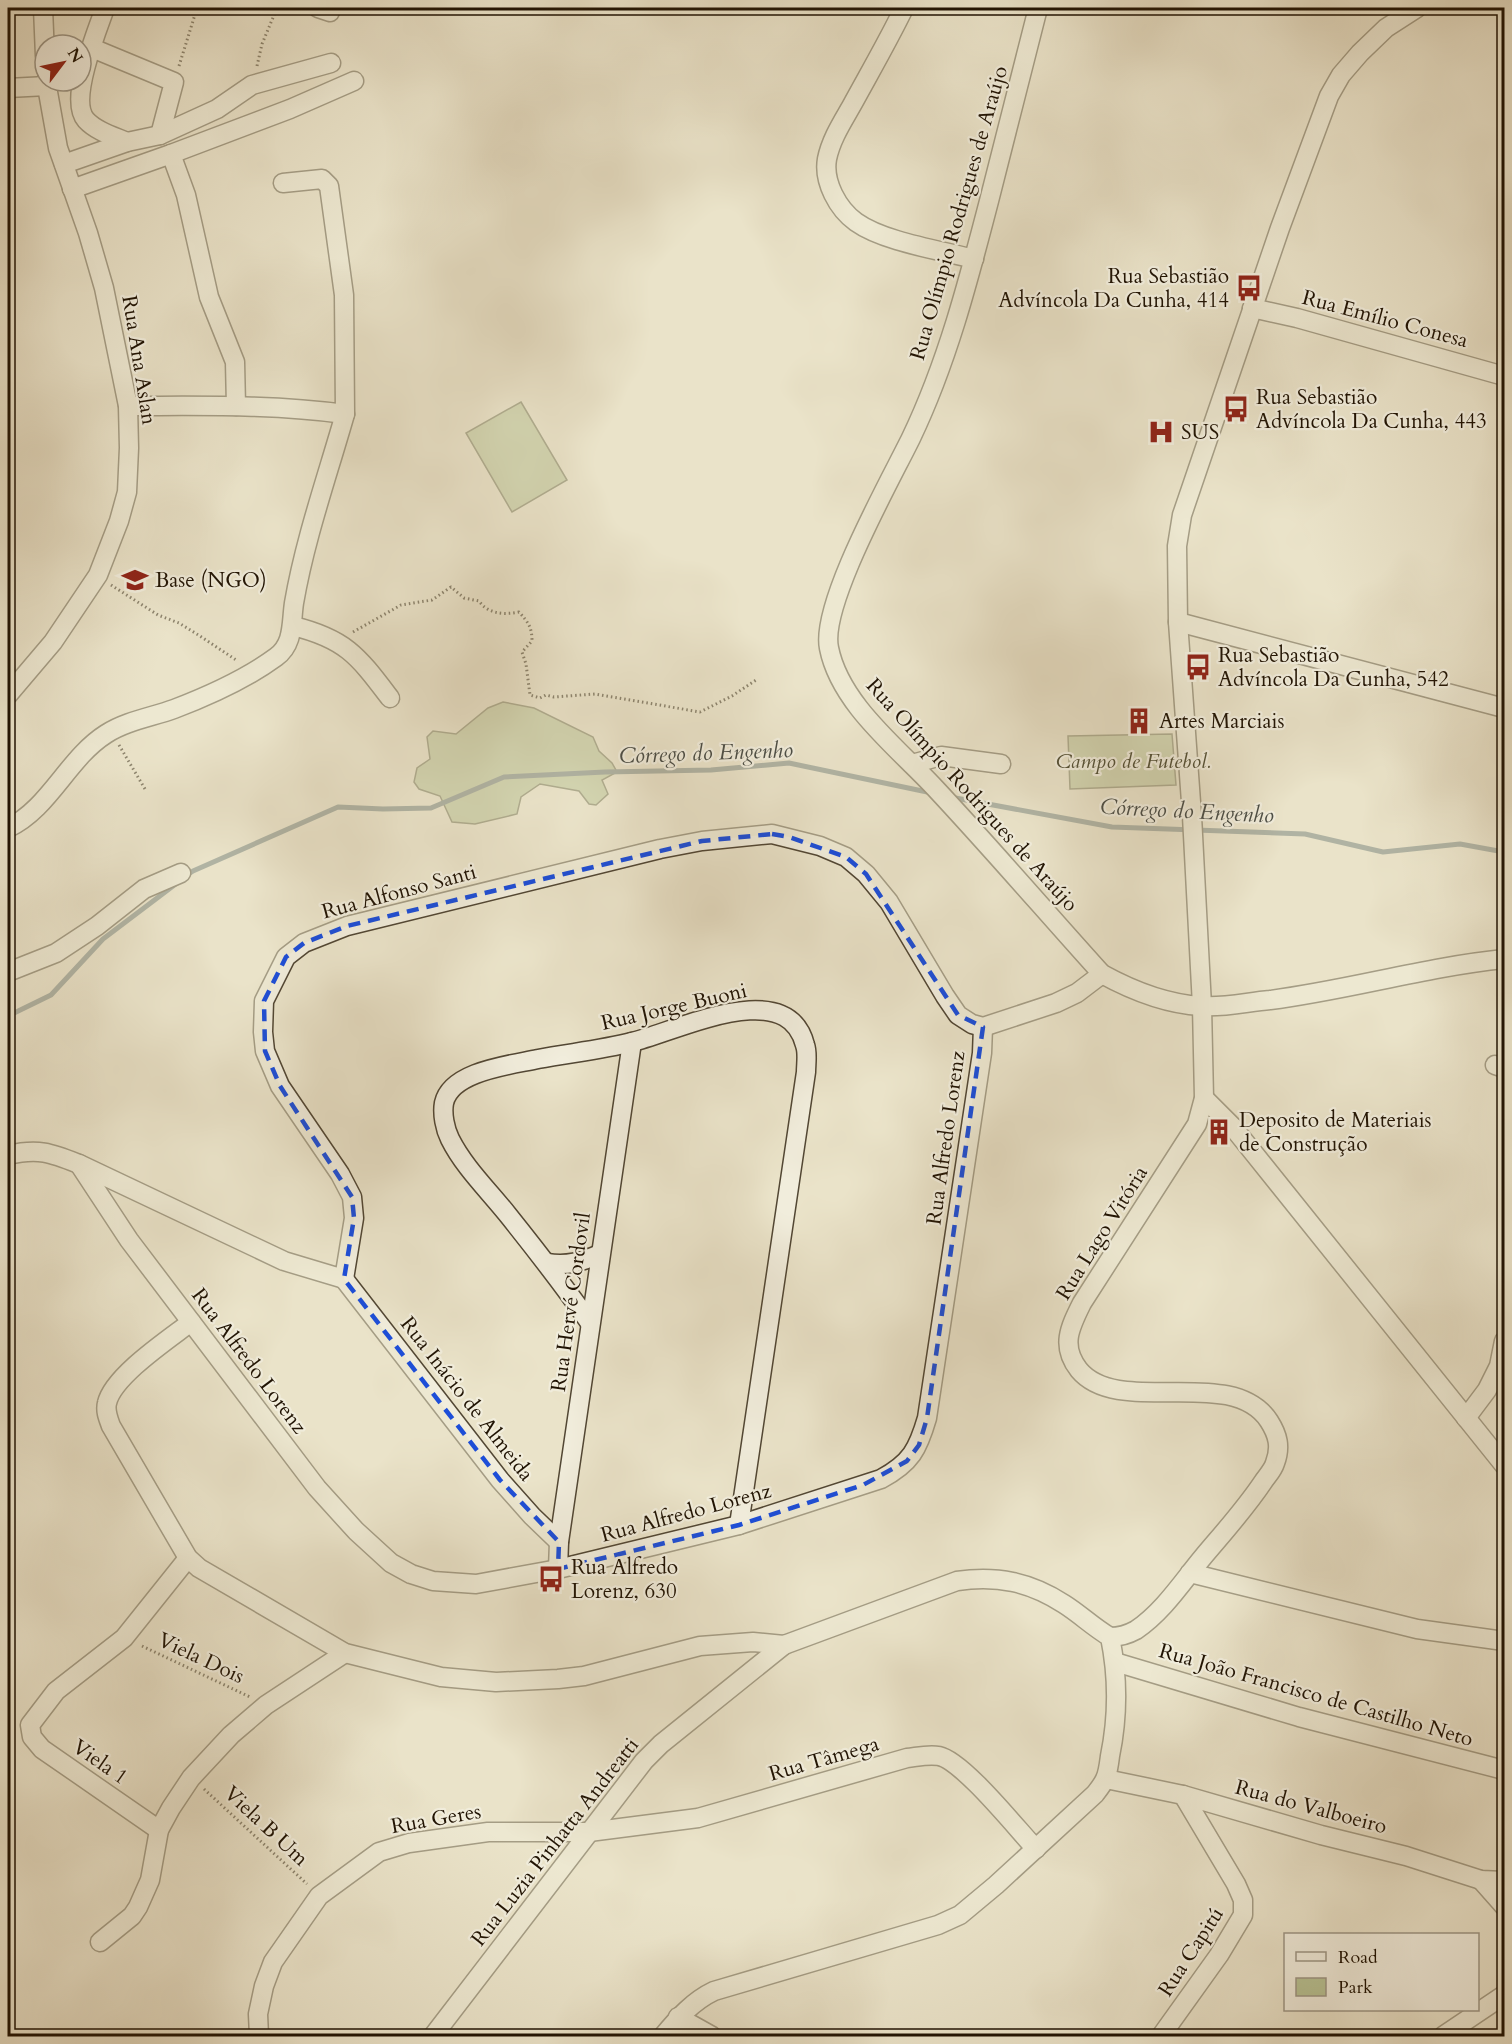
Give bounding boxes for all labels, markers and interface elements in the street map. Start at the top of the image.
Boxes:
north arrow [33,33,93,93]
text: N [62,44,88,67]
street label: Rua Olímpio Rodrigues de Araújo [903,62,1015,364]
place label: Rua Sebastião Advíncola Da Cunha, 414 [998,262,1229,315]
bus stop icon: Rua Sebastião Advíncola Da Cunha, 414 [1234,273,1264,303]
street label: Rua Emílio Conesa [1299,283,1471,355]
street label: Rua Ana Aslan [114,293,164,427]
place label: Rua Sebastião Advíncola Da Cunha, 443 [1256,383,1487,436]
bus stop icon: Rua Sebastião Advíncola Da Cunha, 443 [1221,394,1251,424]
hospital icon: SUS [1146,417,1176,447]
place label: SUS [1181,418,1219,447]
school or university icon: Base (NGO) [120,565,150,595]
place label: Base (NGO) [155,566,267,595]
place label: Rua Sebastião Advíncola Da Cunha, 542 [1218,641,1449,694]
bus stop icon: Rua Sebastião Advíncola Da Cunha, 542 [1183,652,1213,682]
street label: Rua Olímpio Rodrigues de Araújo [859,672,1085,918]
building icon: Artes Marciais [1124,706,1154,736]
place label: Artes Marciais [1159,707,1284,736]
water label: Córrego do Engenho [619,735,793,771]
park label: Campo de Futebol. [1056,747,1211,776]
water label: Córrego do Engenho [1099,791,1275,831]
street label: Rua Alfonso Santi [319,857,480,927]
street label: Rua Jorge Buoni [598,976,750,1038]
street label: Rua Alfredo Lorenz [919,1049,973,1227]
place label: Deposito de Materiais de Construção [1239,1106,1432,1159]
building icon: Deposito de Materiais de Construção [1204,1117,1234,1147]
street label: Rua Lago Vitória [1049,1160,1155,1306]
street label: Rua Hervé Cordovil [544,1210,598,1394]
street label: Rua Alfredo Lorenz [185,1282,314,1440]
street label: Rua Inácio de Almeida [394,1311,540,1487]
street label: Rua Alfredo Lorenz [598,1476,775,1550]
place label: Rua Alfredo Lorenz, 630 [571,1553,678,1606]
bus stop icon: Rua Alfredo Lorenz, 630 [536,1564,566,1594]
street label: Viela Dois [153,1625,249,1691]
street label: Rua João Francisco de Castilho Neto [1156,1636,1476,1754]
street label: Rua Tâmega [765,1729,883,1789]
street label: Viela 1 [66,1732,134,1792]
street label: Rua Luzia Pinhatta Andreatti [464,1732,646,1952]
street label: Rua do Valboeiro [1232,1773,1390,1841]
street label: Viela B Um [217,1779,315,1873]
street label: Rua Geres [389,1797,483,1841]
street label: Rua Capitú [1151,1902,1231,2002]
legend [1284,1933,1479,2011]
text: Road [1338,1945,1378,1970]
text: Park [1338,1975,1373,2000]

